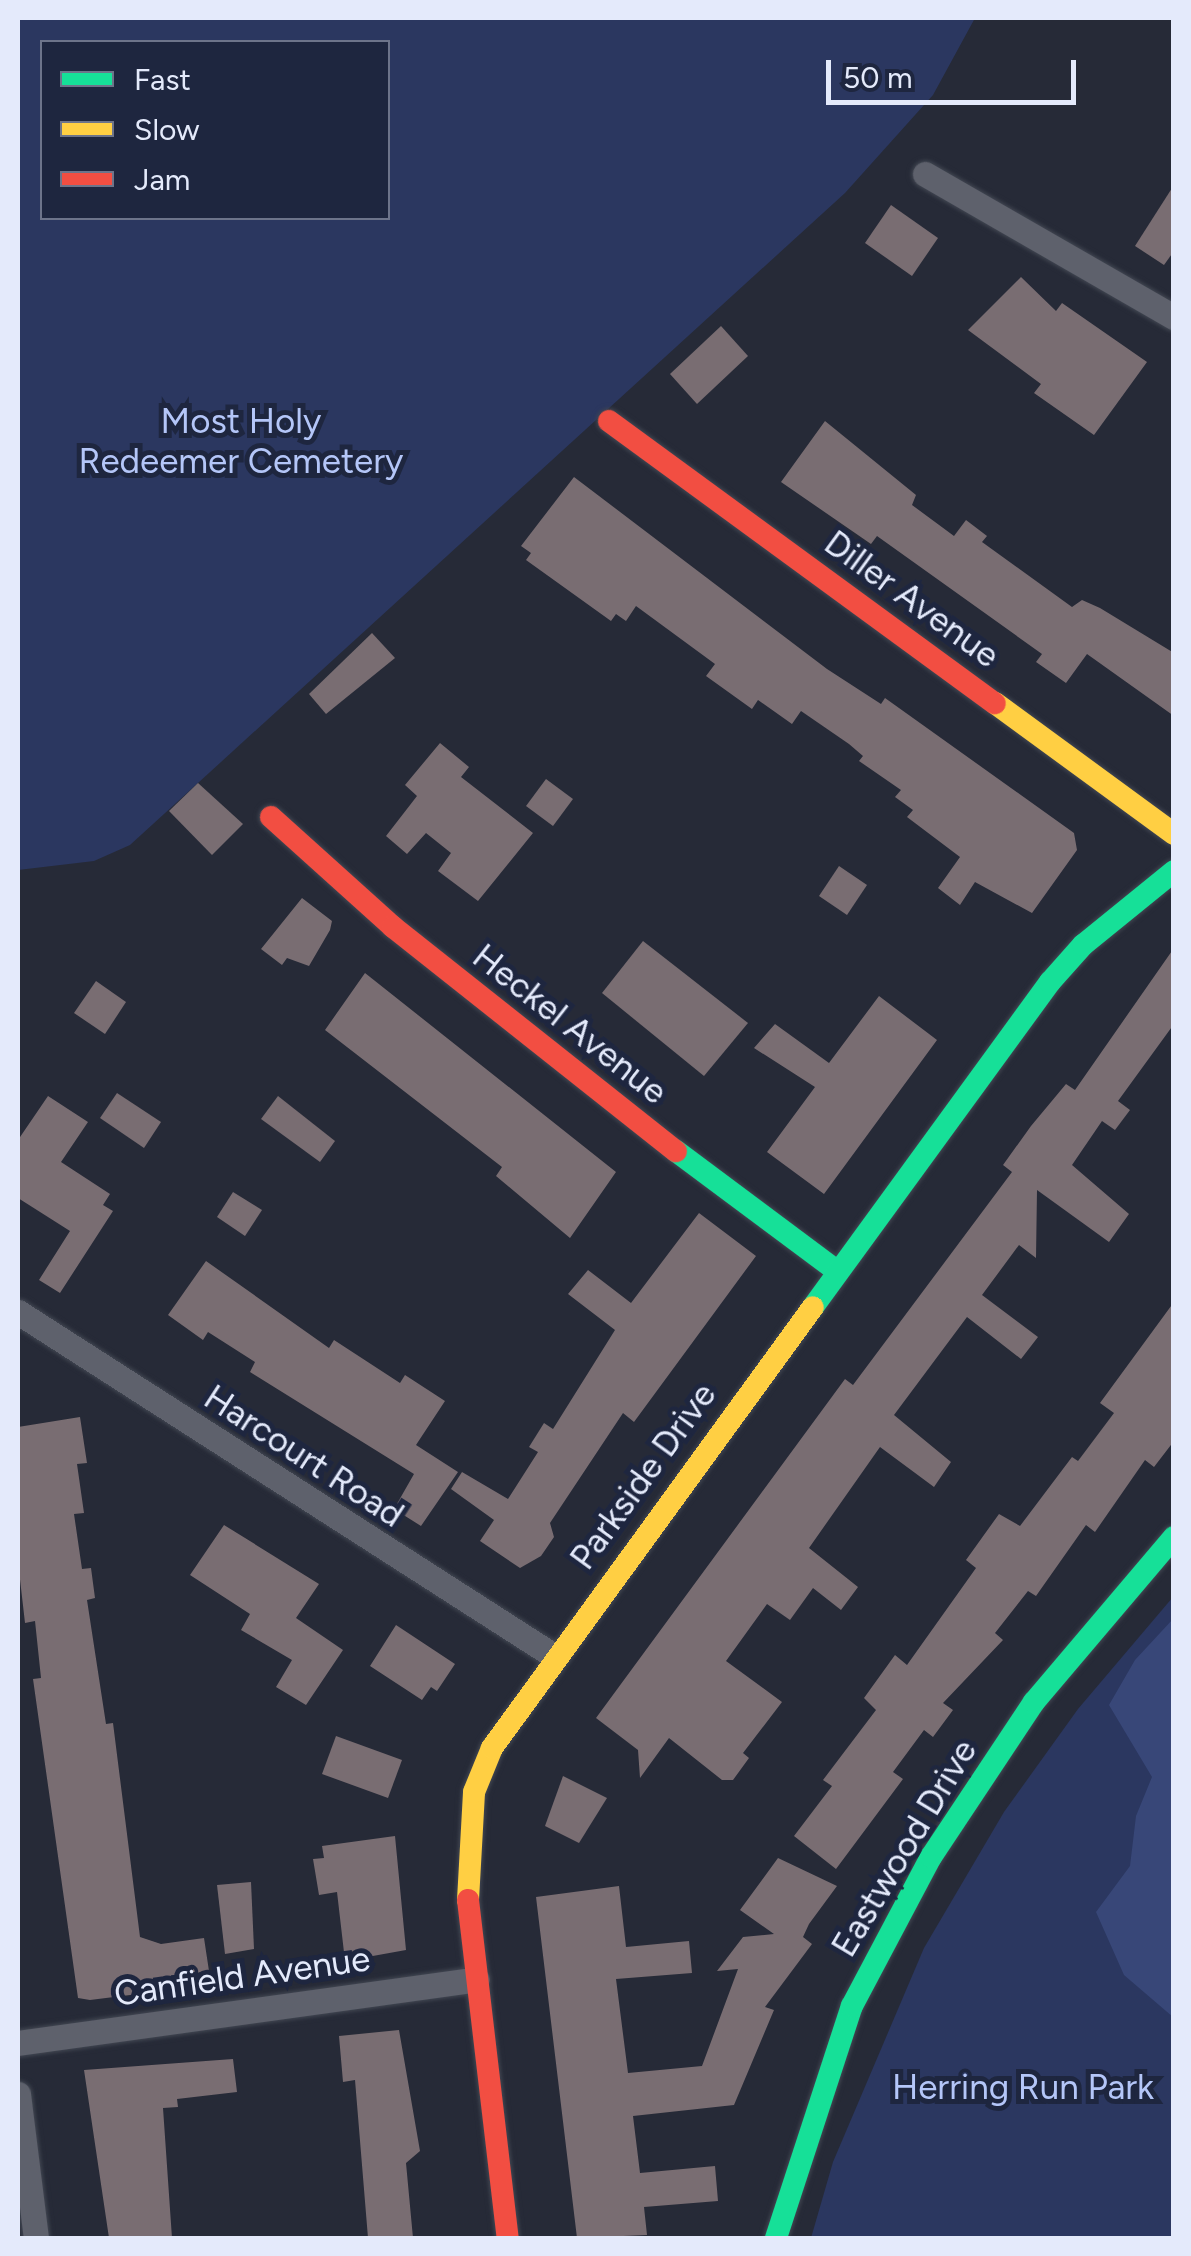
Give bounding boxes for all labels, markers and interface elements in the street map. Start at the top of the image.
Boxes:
legend [40,40,390,220]
scale bar [831,40,1081,102]
text: 50 m [843,59,912,96]
text: Fast [134,61,191,98]
text: Slow [134,111,200,148]
text: Jam [134,161,190,198]
park label: Most Holy Redeemer Cemetery [79,400,403,482]
street label: Diller Avenue [817,522,1007,676]
street label: Heckel Avenue [465,935,675,1113]
street label: Parkside Drive [561,1375,725,1577]
street label: Harcourt Road [197,1376,411,1536]
street label: Eastwood Drive [823,1732,985,1964]
street label: Canfield Avenue [111,1937,373,2015]
park label: Herring Run Park [892,2066,1154,2108]

